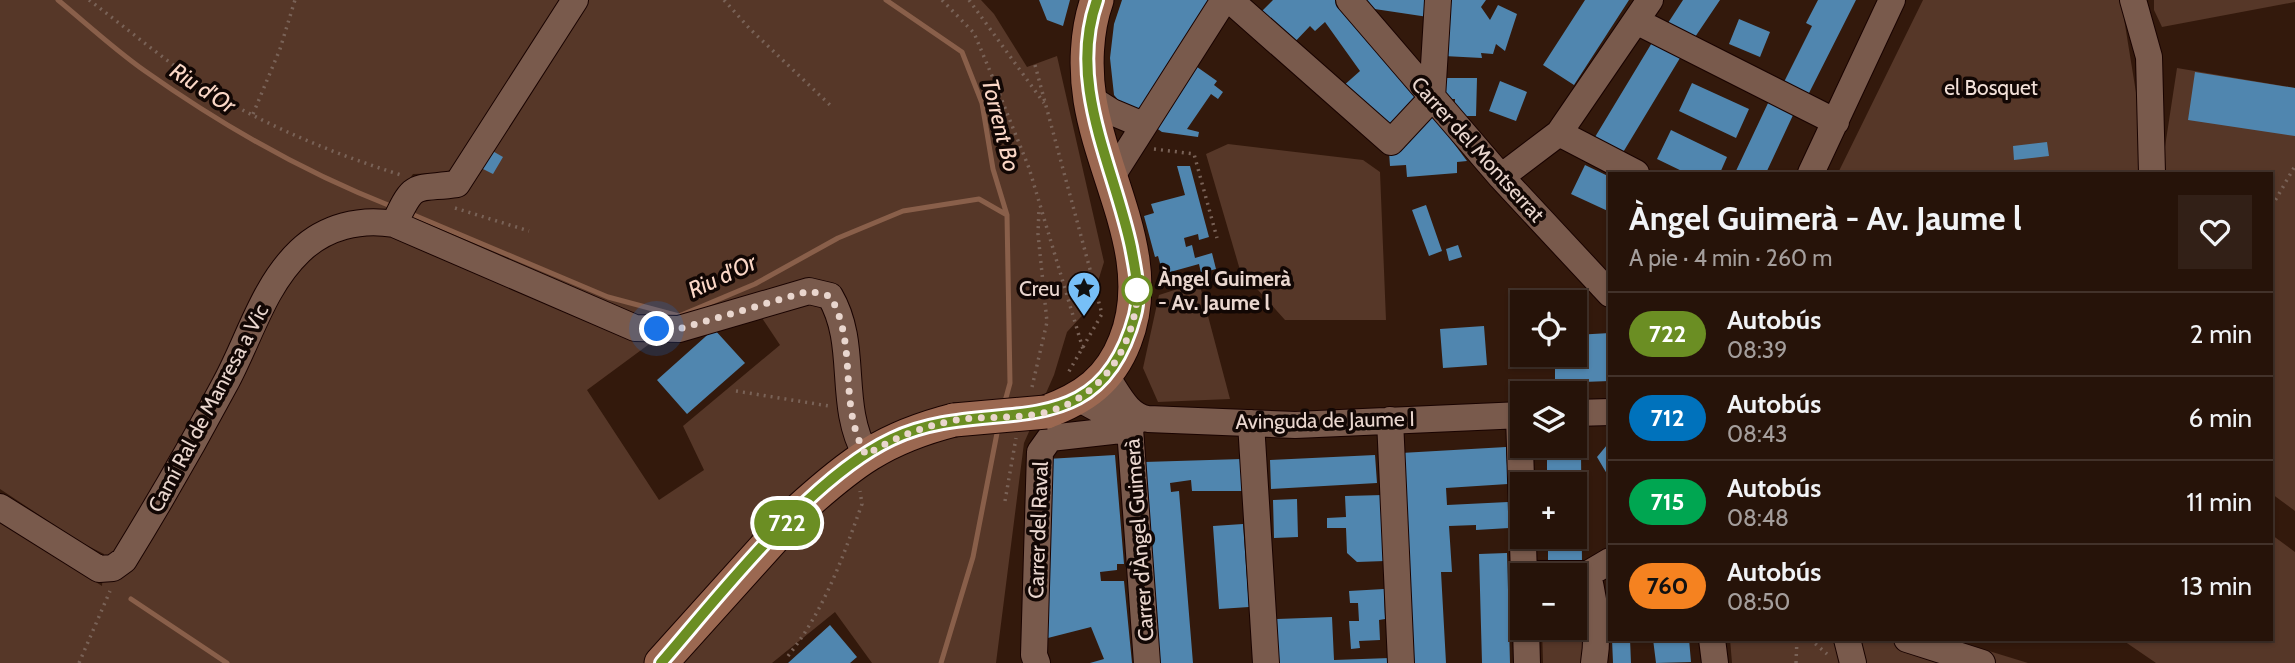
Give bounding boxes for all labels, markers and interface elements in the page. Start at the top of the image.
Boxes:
water label: Riu d'Or [165,57,242,120]
street label: Carrer del Montserrat [1406,71,1550,227]
park label: el Bosquet [1944,75,2038,100]
water label: Torrent Bo [976,76,1026,174]
button: heart [2178,195,2252,269]
text: Àngel Guimerà - Av. Jaume l [1629,198,2022,238]
text: A pie · 4 min · 260 m [1629,244,1832,272]
water label: Riu d'Or [683,248,761,304]
place label: Àngel Guimerà - Av. Jaume l [1158,266,1292,315]
place icon: Creu [1065,269,1103,318]
marker: Àngel Guimerà - Av. Jaume l [1122,275,1152,305]
place label: Creu [1019,276,1060,301]
map controls [1510,290,1587,640]
button: locate [1510,290,1587,367]
street label: Camí Ral de Manresa a Vic [143,300,273,516]
text: Autobús [1727,304,1821,336]
your location [639,311,674,346]
text: 2 min [2190,318,2252,350]
text: 722 [1649,319,1686,348]
text: 08:39 [1727,336,1787,364]
button: layers [1510,381,1587,458]
text: Autobús [1727,388,1821,420]
text: 6 min [2189,402,2252,434]
text: 712 [1651,403,1684,432]
street label: Avinguda de Jaume I [1235,406,1415,434]
text: 08:43 [1727,420,1788,448]
street label: Carrer d'Àngel Guimerà [1119,438,1159,642]
street label: Carrer del Raval [1023,461,1053,599]
button: + [1510,472,1587,549]
text: Autobús [1727,472,1821,504]
text: 11 min [2186,486,2252,518]
text: 715 [1651,487,1684,516]
line badge: 722 [747,500,827,546]
text: 08:48 [1727,504,1789,532]
text: 722 [768,508,806,537]
text: Autobús [1727,556,1821,588]
button: − [1510,563,1587,640]
text: 13 min [2181,570,2252,602]
text: 760 [1646,571,1689,600]
text: 08:50 [1727,588,1790,616]

